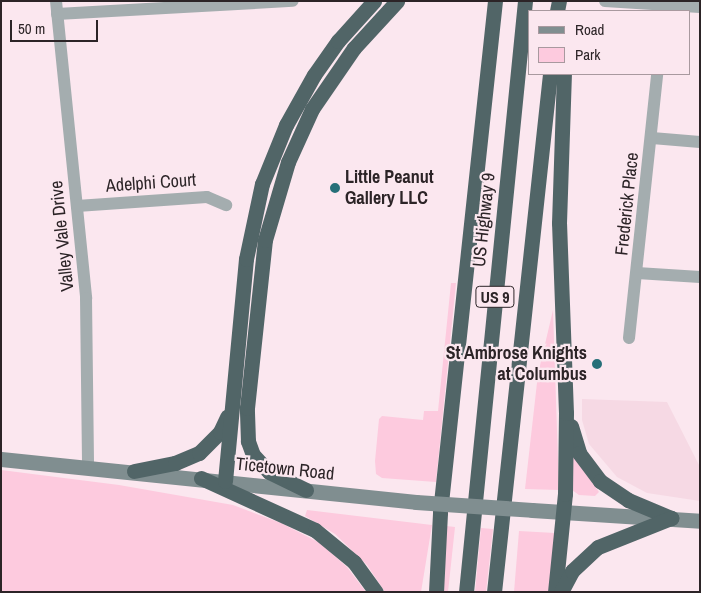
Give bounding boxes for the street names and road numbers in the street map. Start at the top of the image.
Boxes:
street label: Frederick Place [611,151,643,257]
street label: Adelphi Court [105,169,197,197]
street label: US Highway 9 [468,172,500,268]
street label: Valley Vale Drive [45,180,79,292]
road number: US 9 [475,284,515,310]
street label: Ticetown Road [235,453,335,485]

